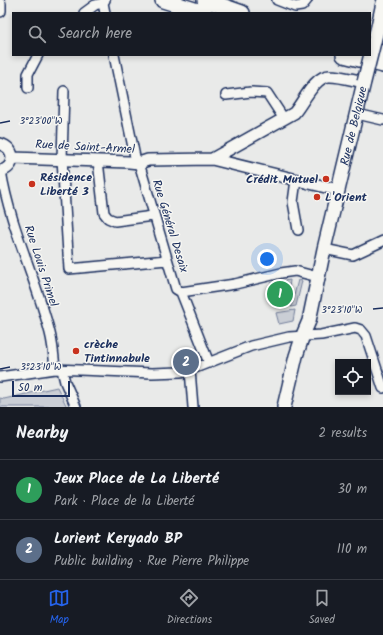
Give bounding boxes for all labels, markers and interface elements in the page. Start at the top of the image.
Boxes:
search box [12,12,371,56]
text: Search here [58,22,132,46]
icon: search [26,23,48,45]
street label: Rue de Belgique [335,84,372,167]
text: 3°23'00"W [19,113,63,129]
street label: Rue de Saint-Armel [35,135,135,159]
place label: Résidence Liberté 3 [40,168,92,201]
place label: Crédit Mutuel [246,170,319,189]
marker: Crédit Mutuel [321,174,331,184]
street label: Rue Général Desaix [147,177,193,276]
marker: Résidence Liberté 3 [27,179,37,189]
place label: L'Orient [325,188,368,207]
marker: L'Orient [312,192,322,202]
street label: Rue Louis Primel [19,223,63,309]
your location [257,249,277,269]
pin: 1 [267,279,293,309]
text: 3°23'10"W [321,302,363,318]
place label: crèche Tintinnabule [84,335,150,368]
marker: crèche Tintinnabule [71,346,81,356]
pin: 2 [173,347,199,377]
text: 3°23'10"W [20,359,62,375]
map controls [335,359,371,395]
button: locate [335,359,371,395]
scale bar [12,379,70,398]
text: 50 m [18,379,43,397]
text: Nearby [16,420,68,447]
text: 2 results [319,423,367,444]
text: Jeux Place de La Liberté [54,467,219,491]
text: 1 [27,479,31,500]
text: 30 m [338,479,367,500]
text: Park · Place de la Liberté [54,491,194,512]
text: Lorient Keryado BP [54,527,182,551]
text: 2 [25,539,33,560]
text: 110 m [337,539,367,560]
text: Public building · Rue Pierre Philippe [54,551,249,572]
tab: Map [48,587,70,629]
tab: Directions [167,587,212,629]
tab: Saved [309,587,335,629]

